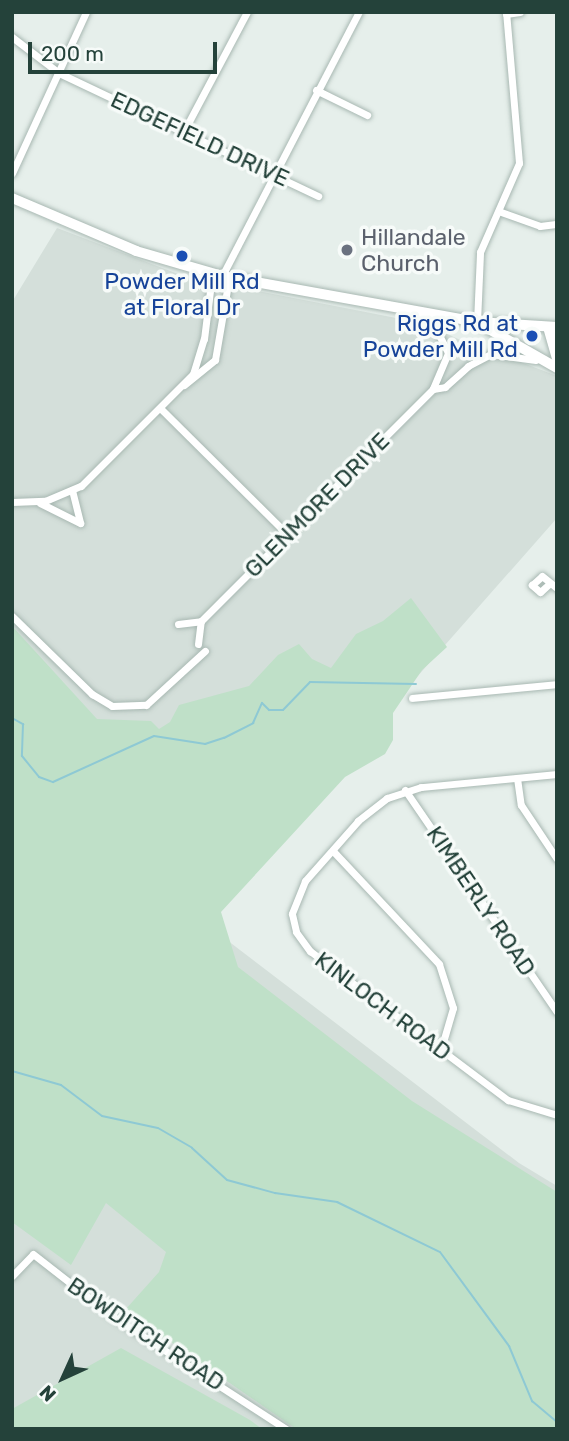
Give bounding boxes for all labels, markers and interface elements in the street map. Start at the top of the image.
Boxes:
scale bar [32,28,220,72]
text: 200 m [41,41,104,66]
street label: EDGEFIELD DRIVE [106,86,294,192]
place label: Hillandale Church [361,223,466,277]
marker: Hillandale Church [339,242,355,258]
marker: Powder Mill Rd at Floral Dr [174,248,190,264]
place label: Powder Mill Rd at Floral Dr [104,267,260,321]
place label: Riggs Rd at Powder Mill Rd [362,309,518,363]
marker: Riggs Rd at Powder Mill Rd [524,328,540,344]
street label: GLENMORE DRIVE [239,427,395,583]
street label: KIMBERLY ROAD [421,821,541,981]
street label: KINLOCH ROAD [309,946,457,1066]
street label: BOWDITCH ROAD [62,1271,230,1397]
north arrow [28,1343,98,1413]
text: N [35,1380,61,1406]

